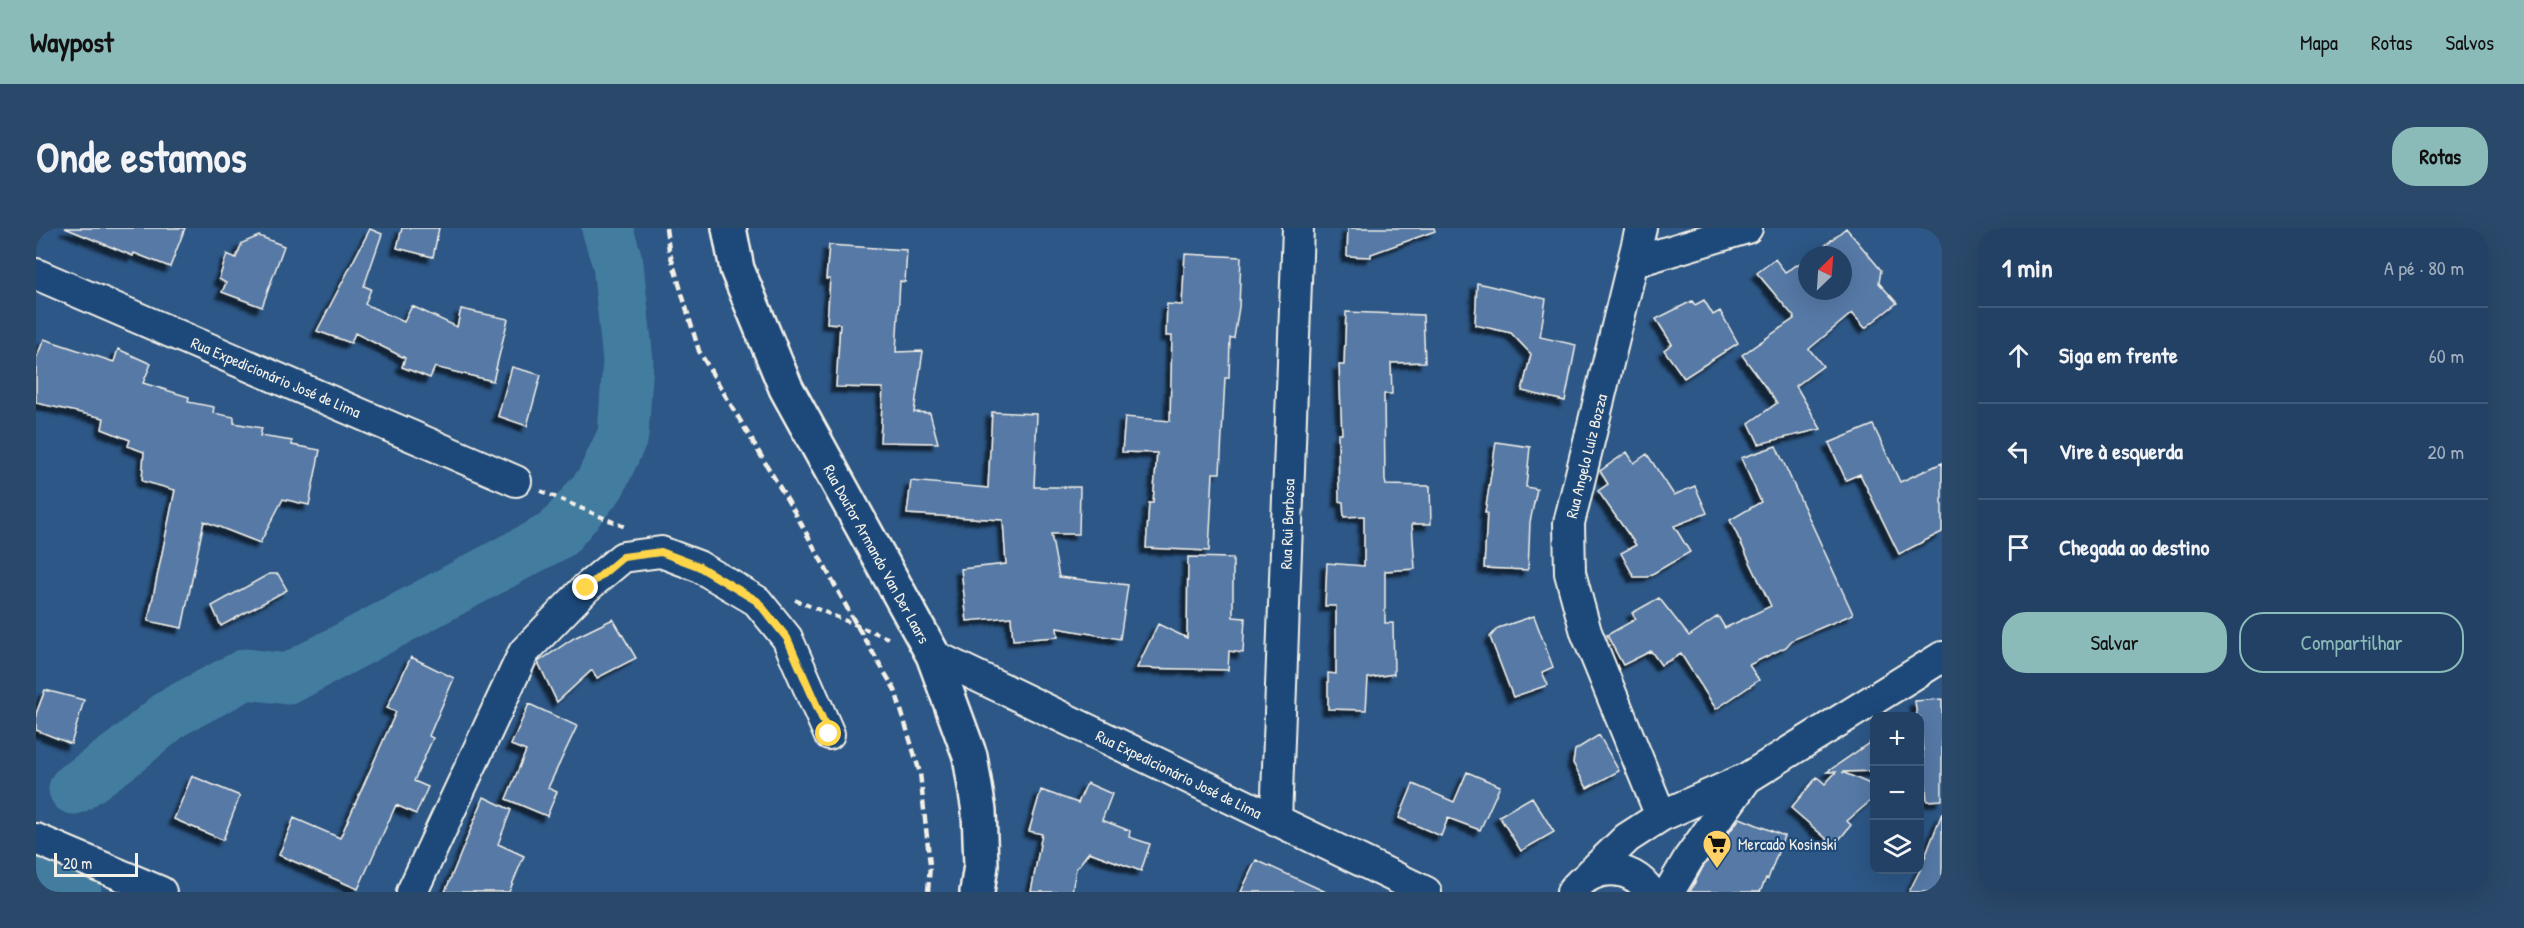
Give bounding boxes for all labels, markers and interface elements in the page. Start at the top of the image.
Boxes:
text: Waypost [30,23,114,61]
text: Mapa [2300,28,2338,57]
text: Rotas [2371,28,2413,57]
text: Salvos [2446,28,2494,57]
button: Rotas [2392,127,2488,186]
text: Onde estamos [36,128,247,185]
north arrow [1798,246,1852,300]
text: 1 min [2002,250,2053,285]
text: A pé · 80 m [2384,254,2464,281]
street label: Rua Expedicionário José de Lima [188,331,364,423]
icon: ahead [2002,339,2035,372]
text: Siga em frente [2059,340,2178,370]
text: 60 m [2429,342,2464,369]
street label: Rua Angelo Luiz Bozza [1560,391,1612,521]
icon: left [2002,435,2035,468]
text: Vire à esquerda [2059,436,2183,466]
text: 20 m [2427,438,2464,465]
street label: Rua Doutor Armando Van Der Laars [819,461,935,647]
street label: Rua Rui Barbosa [1274,478,1300,570]
icon: arrive [2002,531,2035,564]
text: Chegada ao destino [2059,532,2209,562]
route end [572,574,598,600]
button: Salvar [2002,612,2227,673]
button: Compartilhar [2239,612,2464,673]
map controls [1870,712,1924,874]
button: + [1870,712,1924,766]
route start [815,720,841,746]
street label: Rua Expedicionário José de Lima [1092,724,1266,824]
button: − [1870,766,1924,820]
button: layers [1870,820,1924,874]
supermarket icon: Mercado Kosinski [1701,828,1733,870]
place label: Mercado Kosinski [1738,833,1837,855]
scale bar [54,850,138,878]
text: 20 m [63,852,92,874]

